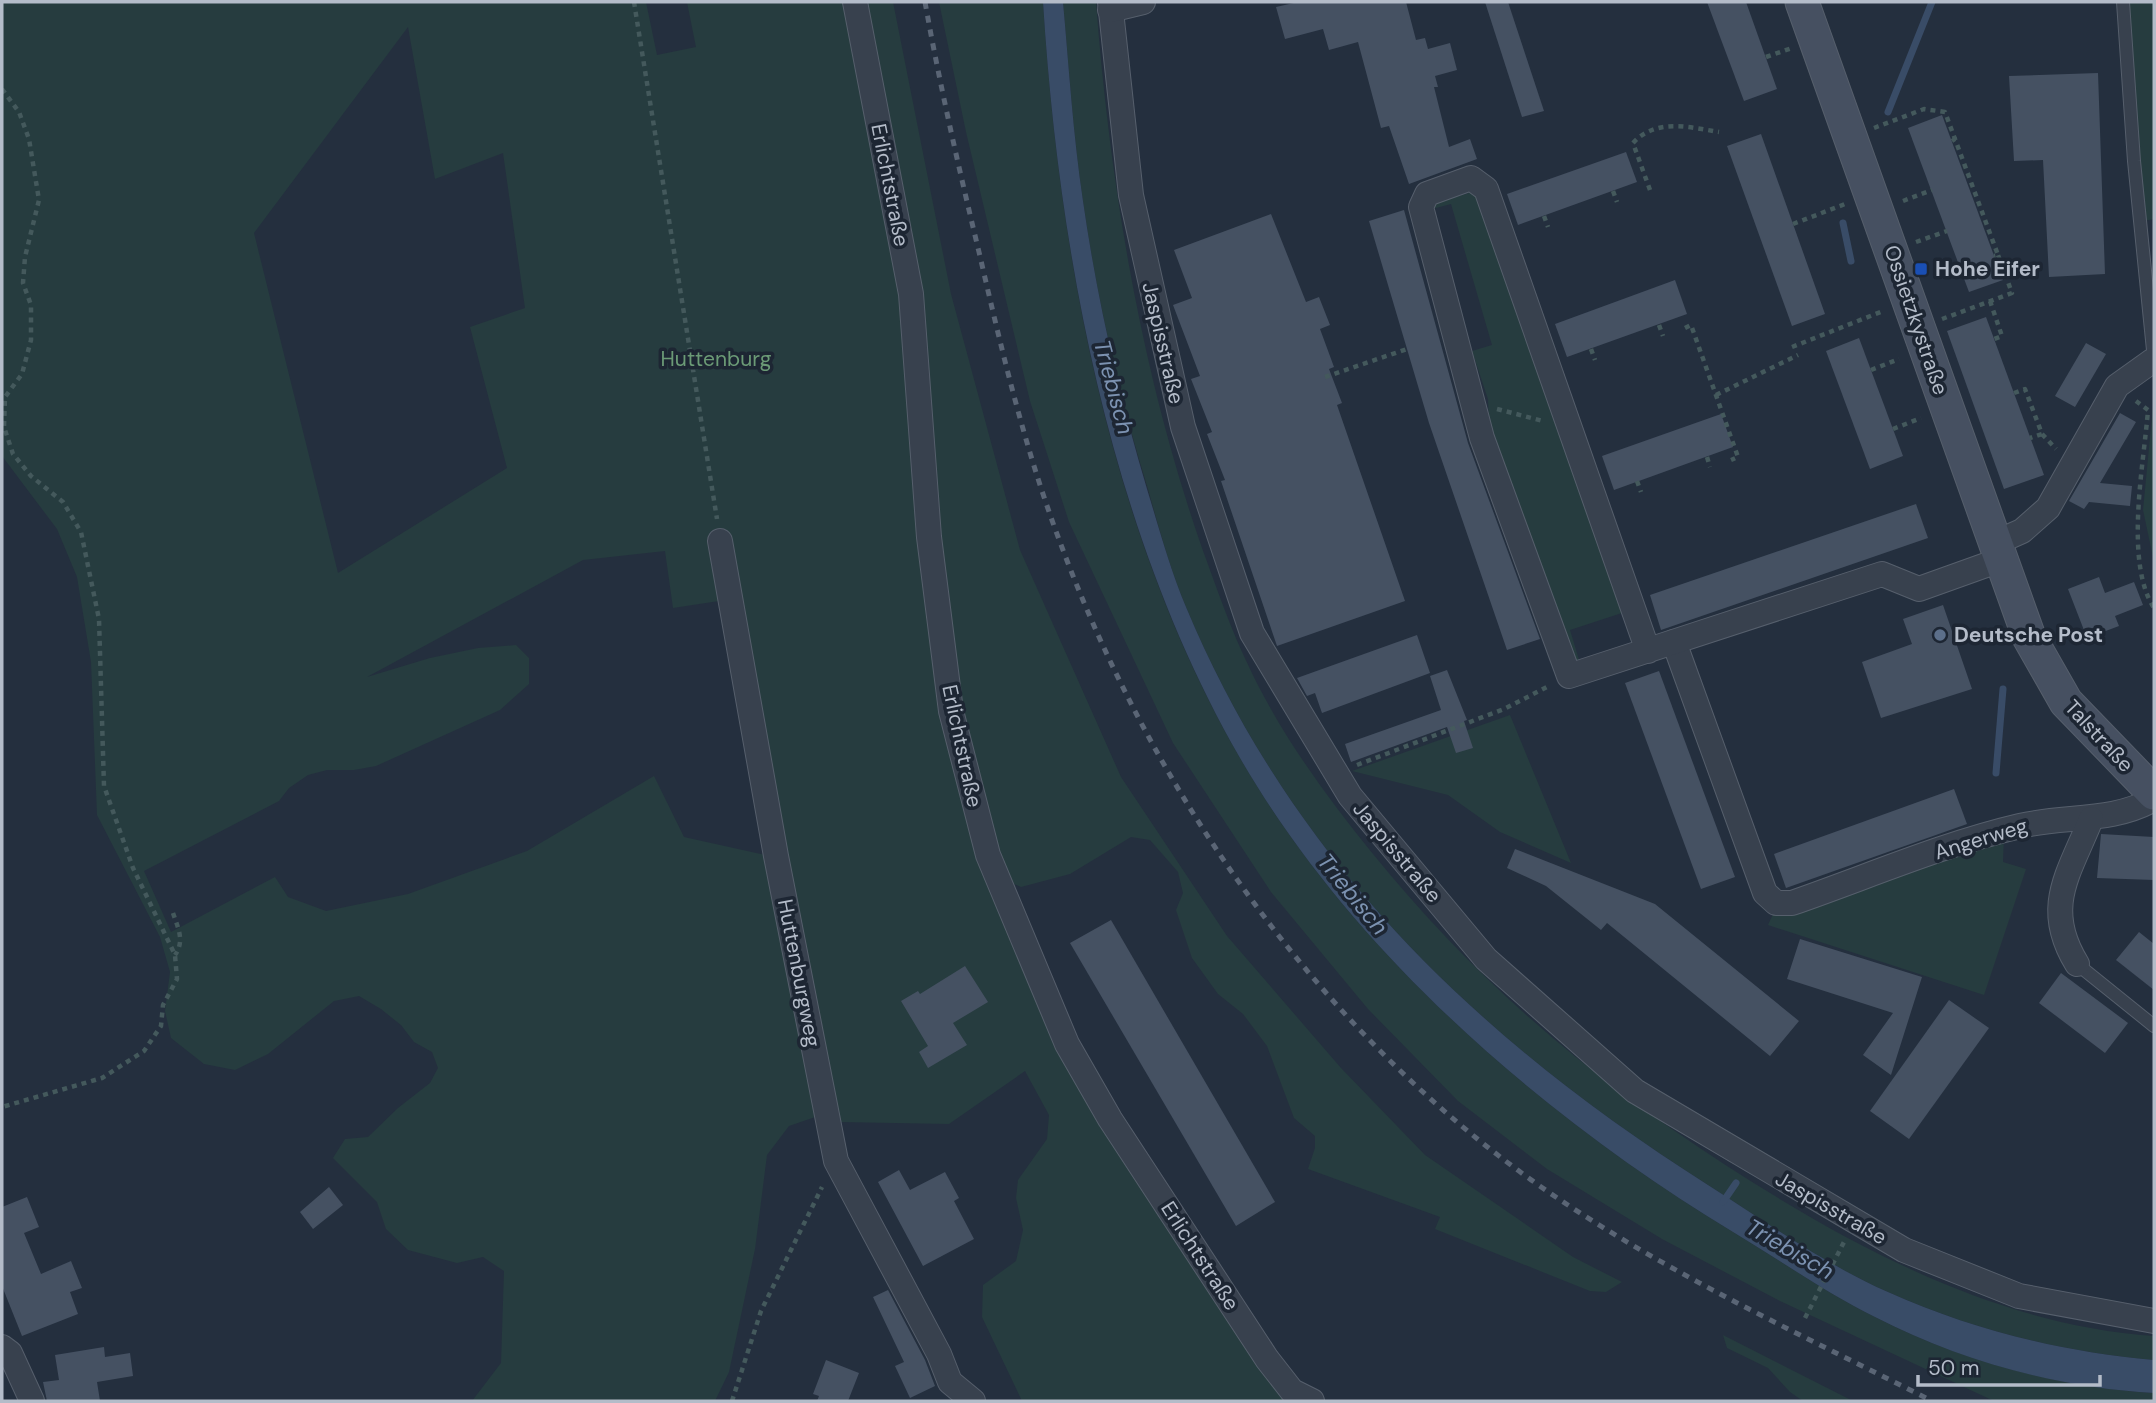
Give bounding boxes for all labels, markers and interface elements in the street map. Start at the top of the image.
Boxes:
street label: Erlichtstraße [864,121,916,249]
street label: Ossietzkystraße [1877,241,1955,399]
place label: Hohe Eifer [1935,255,2040,283]
marker: Hohe Eifer [1913,261,1929,277]
street label: Jaspisstraße [1135,279,1191,407]
water label: Triebisch [1087,336,1141,438]
park label: Huttenburg [661,345,772,373]
place label: Deutsche Post [1954,621,2103,649]
marker: Deutsche Post [1932,627,1948,643]
street label: Erlichtstraße [935,682,989,810]
street label: Talstraße [2058,694,2140,778]
street label: Jaspisstraße [1346,795,1448,909]
street label: Angerweg [1931,811,2031,866]
water label: Triebisch [1311,847,1395,941]
street label: Huttenburgweg [771,897,827,1050]
street label: Jaspisstraße [1770,1165,1892,1251]
street label: Erlichtstraße [1154,1196,1246,1316]
water label: Triebisch [1741,1212,1839,1286]
scale bar [1918,1344,2100,1388]
text: 50 m [1928,1354,1979,1382]

